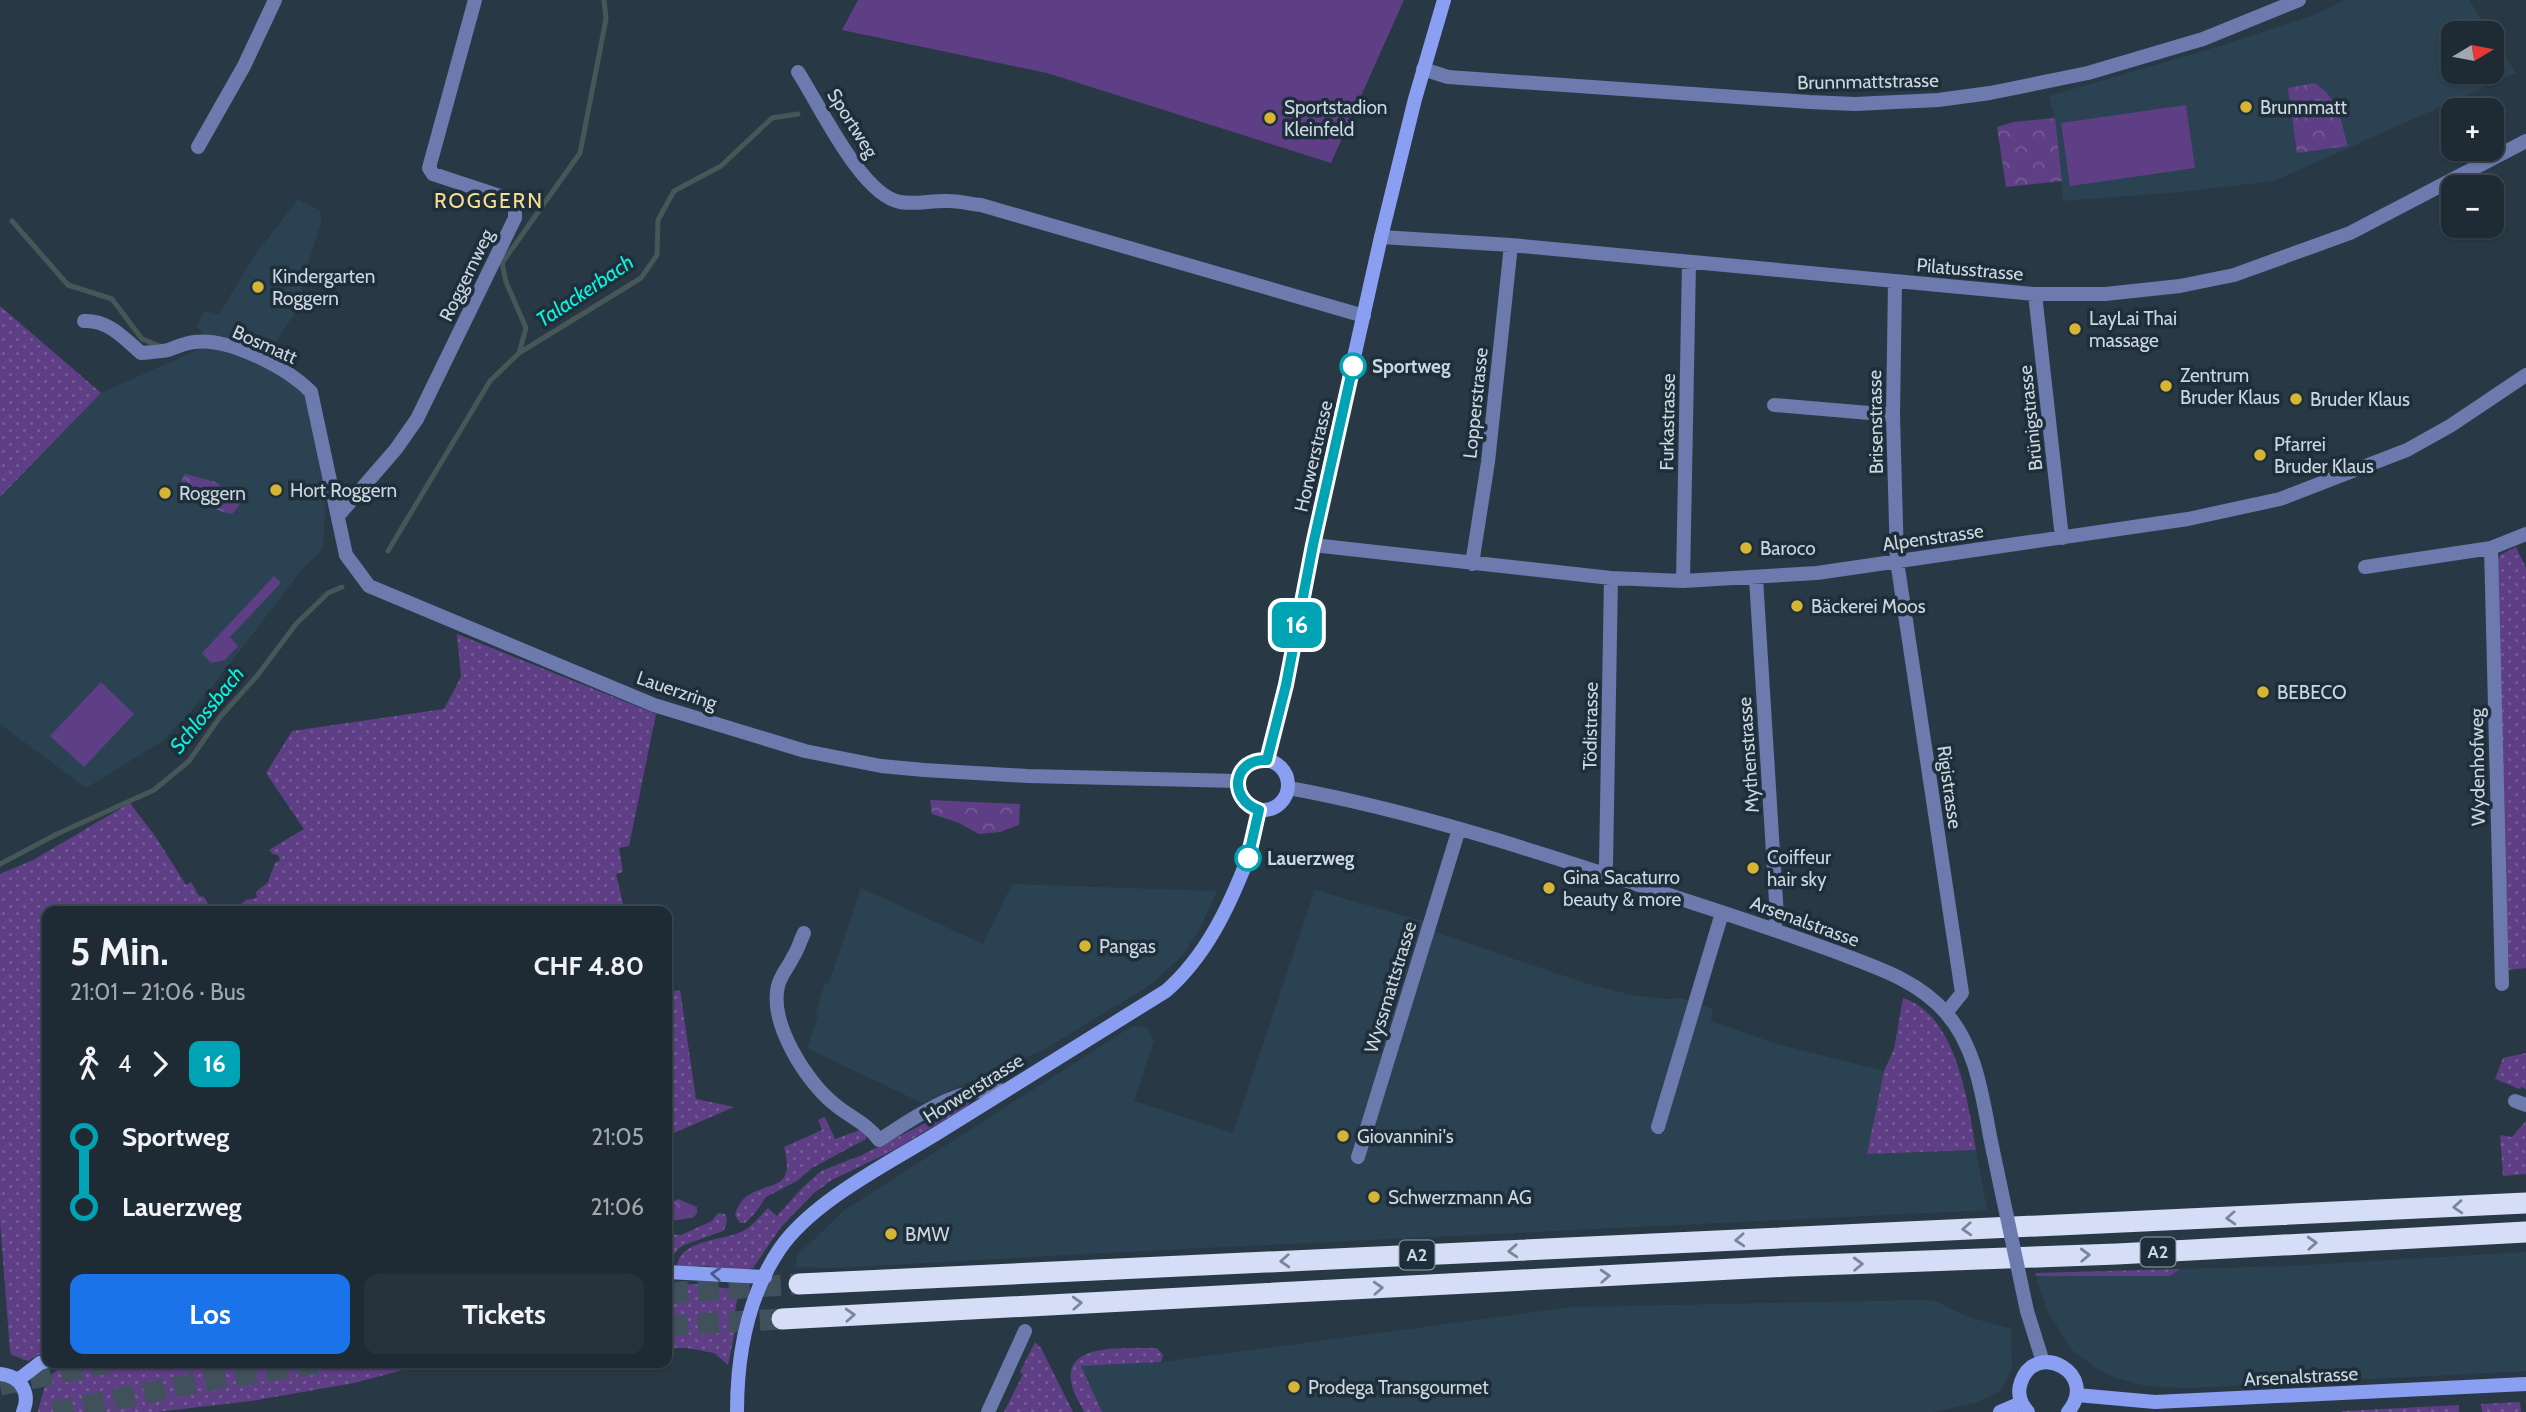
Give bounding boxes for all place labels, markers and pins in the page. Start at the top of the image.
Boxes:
place label: Sportstadion Kleinfeld [1284,96,1387,141]
place label: Brunnmatt [2260,96,2347,119]
marker: Brunnmatt [2238,99,2254,115]
marker: Sportstadion Kleinfeld [1262,110,1278,126]
place label: Kindergarten Roggern [272,265,375,310]
marker: Kindergarten Roggern [250,279,266,295]
place label: LayLai Thai massage [2089,307,2177,352]
marker: LayLai Thai massage [2067,321,2083,337]
marker: Sportweg [1340,353,1366,379]
place label: Sportweg [1372,355,1451,378]
place label: Zentrum Bruder Klaus [2180,364,2280,409]
marker: Zentrum Bruder Klaus [2158,378,2174,394]
place label: Bruder Klaus [2310,388,2410,411]
marker: Bruder Klaus [2288,391,2304,407]
place label: Pfarrei Bruder Klaus [2274,433,2374,478]
marker: Pfarrei Bruder Klaus [2252,447,2268,463]
place label: Hort Roggern [290,479,397,502]
place label: Roggern [179,482,246,505]
marker: Hort Roggern [268,482,284,498]
marker: Roggern [157,485,173,501]
place label: Baroco [1760,537,1816,560]
marker: Baroco [1738,540,1754,556]
place label: Bäckerei Moos [1811,595,1926,618]
marker: Bäckerei Moos [1789,598,1805,614]
place label: BEBECO [2277,681,2347,704]
marker: BEBECO [2255,684,2271,700]
marker: Lauerzweg [1235,845,1261,871]
place label: Coiffeur hair sky [1767,846,1831,891]
place label: Lauerzweg [1267,847,1355,870]
marker: Coiffeur hair sky [1745,860,1761,876]
place label: Gina Sacaturro beauty & more [1563,866,1681,911]
marker: Gina Sacaturro beauty & more [1541,880,1557,896]
place label: Pangas [1099,935,1156,958]
marker: Pangas [1077,938,1093,954]
place label: Giovannini's [1357,1125,1454,1148]
marker: Giovannini's [1335,1128,1351,1144]
place label: Schwerzmann AG [1388,1186,1532,1209]
marker: Schwerzmann AG [1366,1189,1382,1205]
place label: BMW [905,1223,949,1246]
marker: BMW [883,1226,899,1242]
place label: Prodega Transgourmet [1308,1376,1489,1399]
marker: Prodega Transgourmet [1286,1379,1302,1395]

